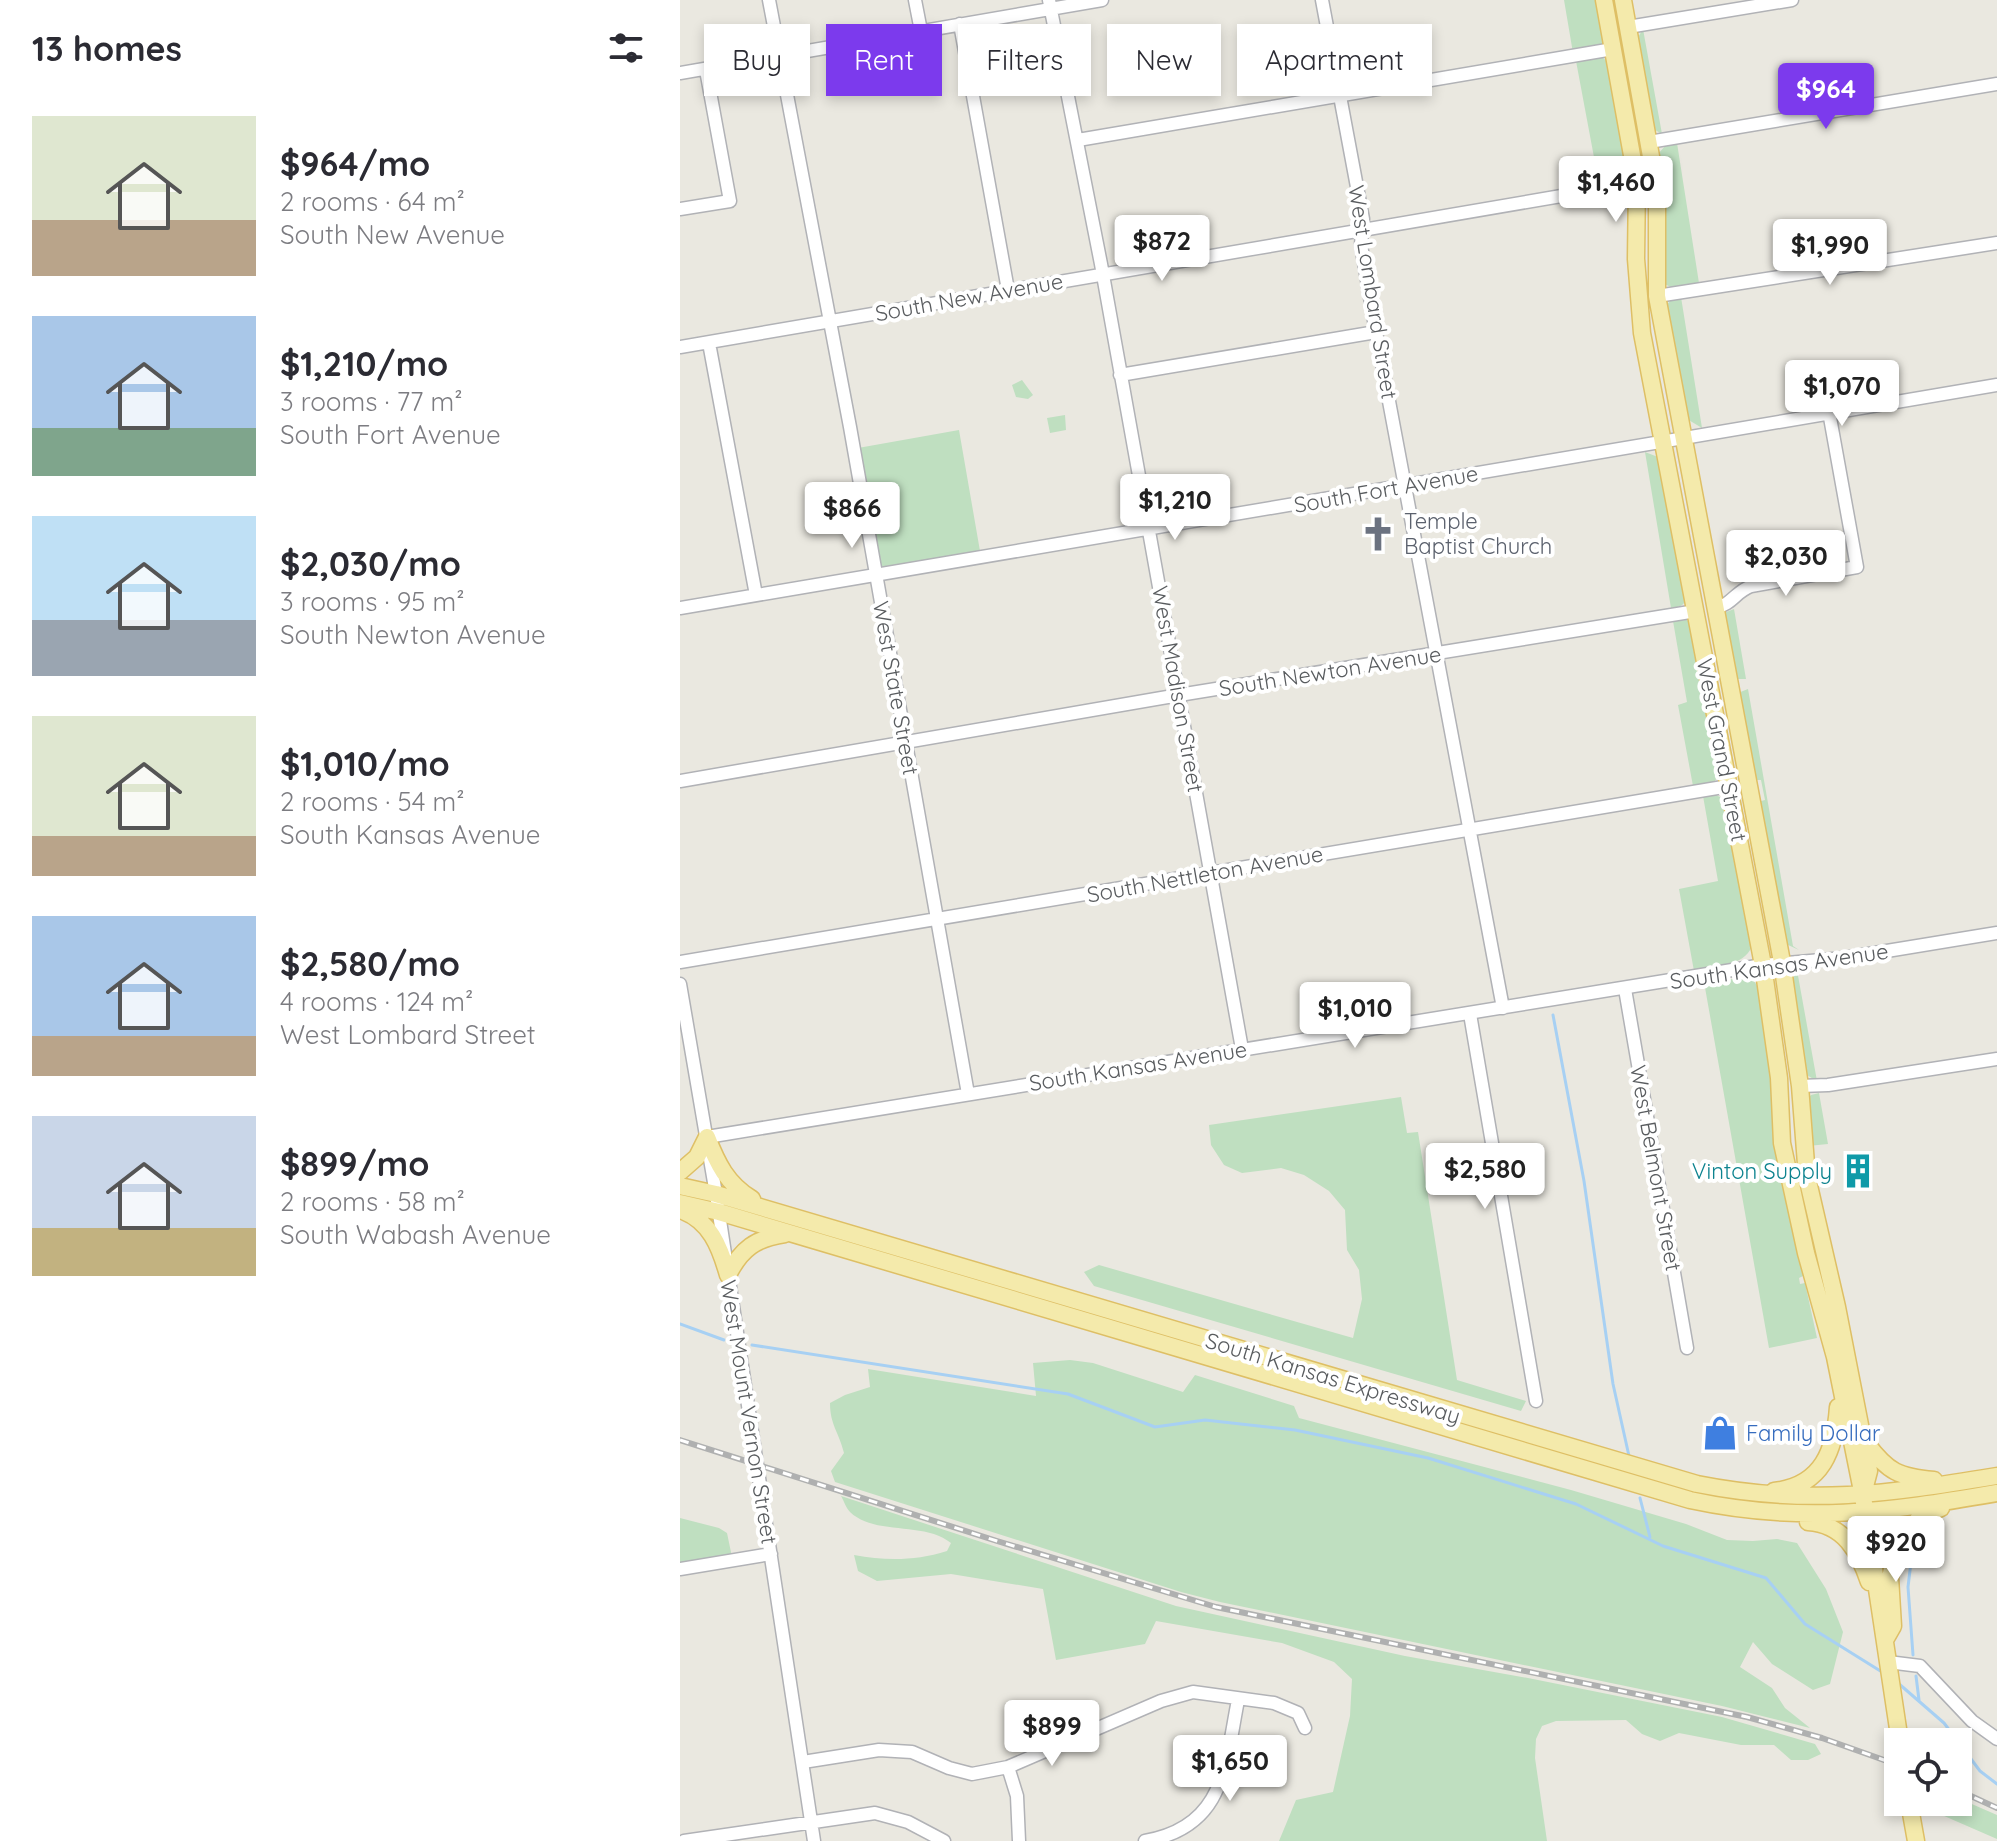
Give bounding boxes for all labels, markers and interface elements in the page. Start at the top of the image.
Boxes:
chip: Buy [704,24,810,96]
chip: Rent [826,24,942,96]
chip: Filters [958,24,1091,96]
chip: New [1107,24,1221,96]
chip: Apartment [1237,24,1432,96]
icon: filters [604,26,648,70]
text: 13 homes [32,27,182,70]
pin: $964 [1779,63,1873,131]
text: $964 [1796,72,1856,105]
text: $964/mo [280,142,430,185]
icon: home [96,148,192,244]
pin: $1,460 [1551,156,1681,224]
text: $1,460 [1577,165,1655,198]
street label: West Lombard Street [1342,183,1404,401]
text: 2 rooms · 64 m² [280,185,465,218]
pin: $872 [1115,215,1209,283]
text: South New Avenue [280,218,505,251]
pin: $1,990 [1765,219,1895,287]
text: $872 [1133,224,1191,257]
text: $1,990 [1791,228,1869,261]
street label: South New Avenue [873,267,1065,327]
text: $1,210/mo [280,342,448,385]
icon: home [96,348,192,444]
pin: $1,070 [1777,360,1907,428]
text: $1,070 [1803,369,1881,402]
text: 3 rooms · 77 m² [280,385,462,418]
text: South Fort Avenue [280,418,501,451]
street label: South Fort Avenue [1292,459,1480,519]
pin: $1,210 [1110,474,1240,542]
pin: $866 [805,482,899,550]
text: $1,210 [1138,483,1212,516]
text: $866 [823,491,881,524]
place label: Temple Baptist Church [1404,507,1552,560]
church icon: Temple Baptist Church [1359,515,1397,553]
pin: $2,030 [1721,530,1851,598]
text: $2,030 [1744,539,1828,572]
text: $2,030/mo [280,542,461,585]
icon: home [96,548,192,644]
street label: West Madison Street [1146,584,1210,794]
text: 3 rooms · 95 m² [280,585,464,618]
street label: West State Street [867,599,925,777]
text: South Newton Avenue [280,618,546,651]
street label: South Newton Avenue [1217,640,1443,702]
street label: West Grand Street [1690,656,1754,844]
text: $1,010/mo [280,742,450,785]
icon: home [96,748,192,844]
text: 2 rooms · 54 m² [280,785,464,818]
text: South Kansas Avenue [280,818,541,851]
street label: South Nettleton Avenue [1085,839,1325,909]
street label: South Kansas Avenue [1668,937,1890,995]
text: $2,580/mo [280,942,460,985]
icon: home [96,948,192,1044]
pin: $1,010 [1290,982,1420,1050]
text: 4 rooms · 124 m² [280,985,473,1018]
text: $1,010 [1318,991,1392,1024]
text: West Lombard Street [280,1018,536,1051]
street label: South Kansas Avenue [1027,1035,1249,1097]
street label: West Belmont Street [1624,1063,1688,1273]
text: $899/mo [280,1142,429,1185]
pin: $2,580 [1420,1143,1550,1211]
icon: home [96,1148,192,1244]
text: $2,580 [1444,1152,1526,1185]
building icon: Vinton Supply [1839,1152,1877,1190]
place label: Vinton Supply [1692,1157,1832,1185]
text: 2 rooms · 58 m² [280,1185,465,1218]
text: South Wabash Avenue [280,1218,551,1251]
street label: West Mount Vernon Street [714,1278,784,1546]
street label: South Kansas Expressway [1202,1326,1464,1430]
shop icon: Family Dollar [1701,1414,1739,1452]
place label: Family Dollar [1746,1419,1881,1447]
pin: $920 [1849,1516,1943,1584]
text: $920 [1865,1525,1927,1558]
pin: $899 [1005,1700,1099,1768]
text: $899 [1022,1709,1082,1742]
map controls [1884,1728,1972,1816]
button: locate [1884,1728,1972,1816]
pin: $1,650 [1165,1735,1295,1803]
text: $1,650 [1191,1744,1269,1777]

